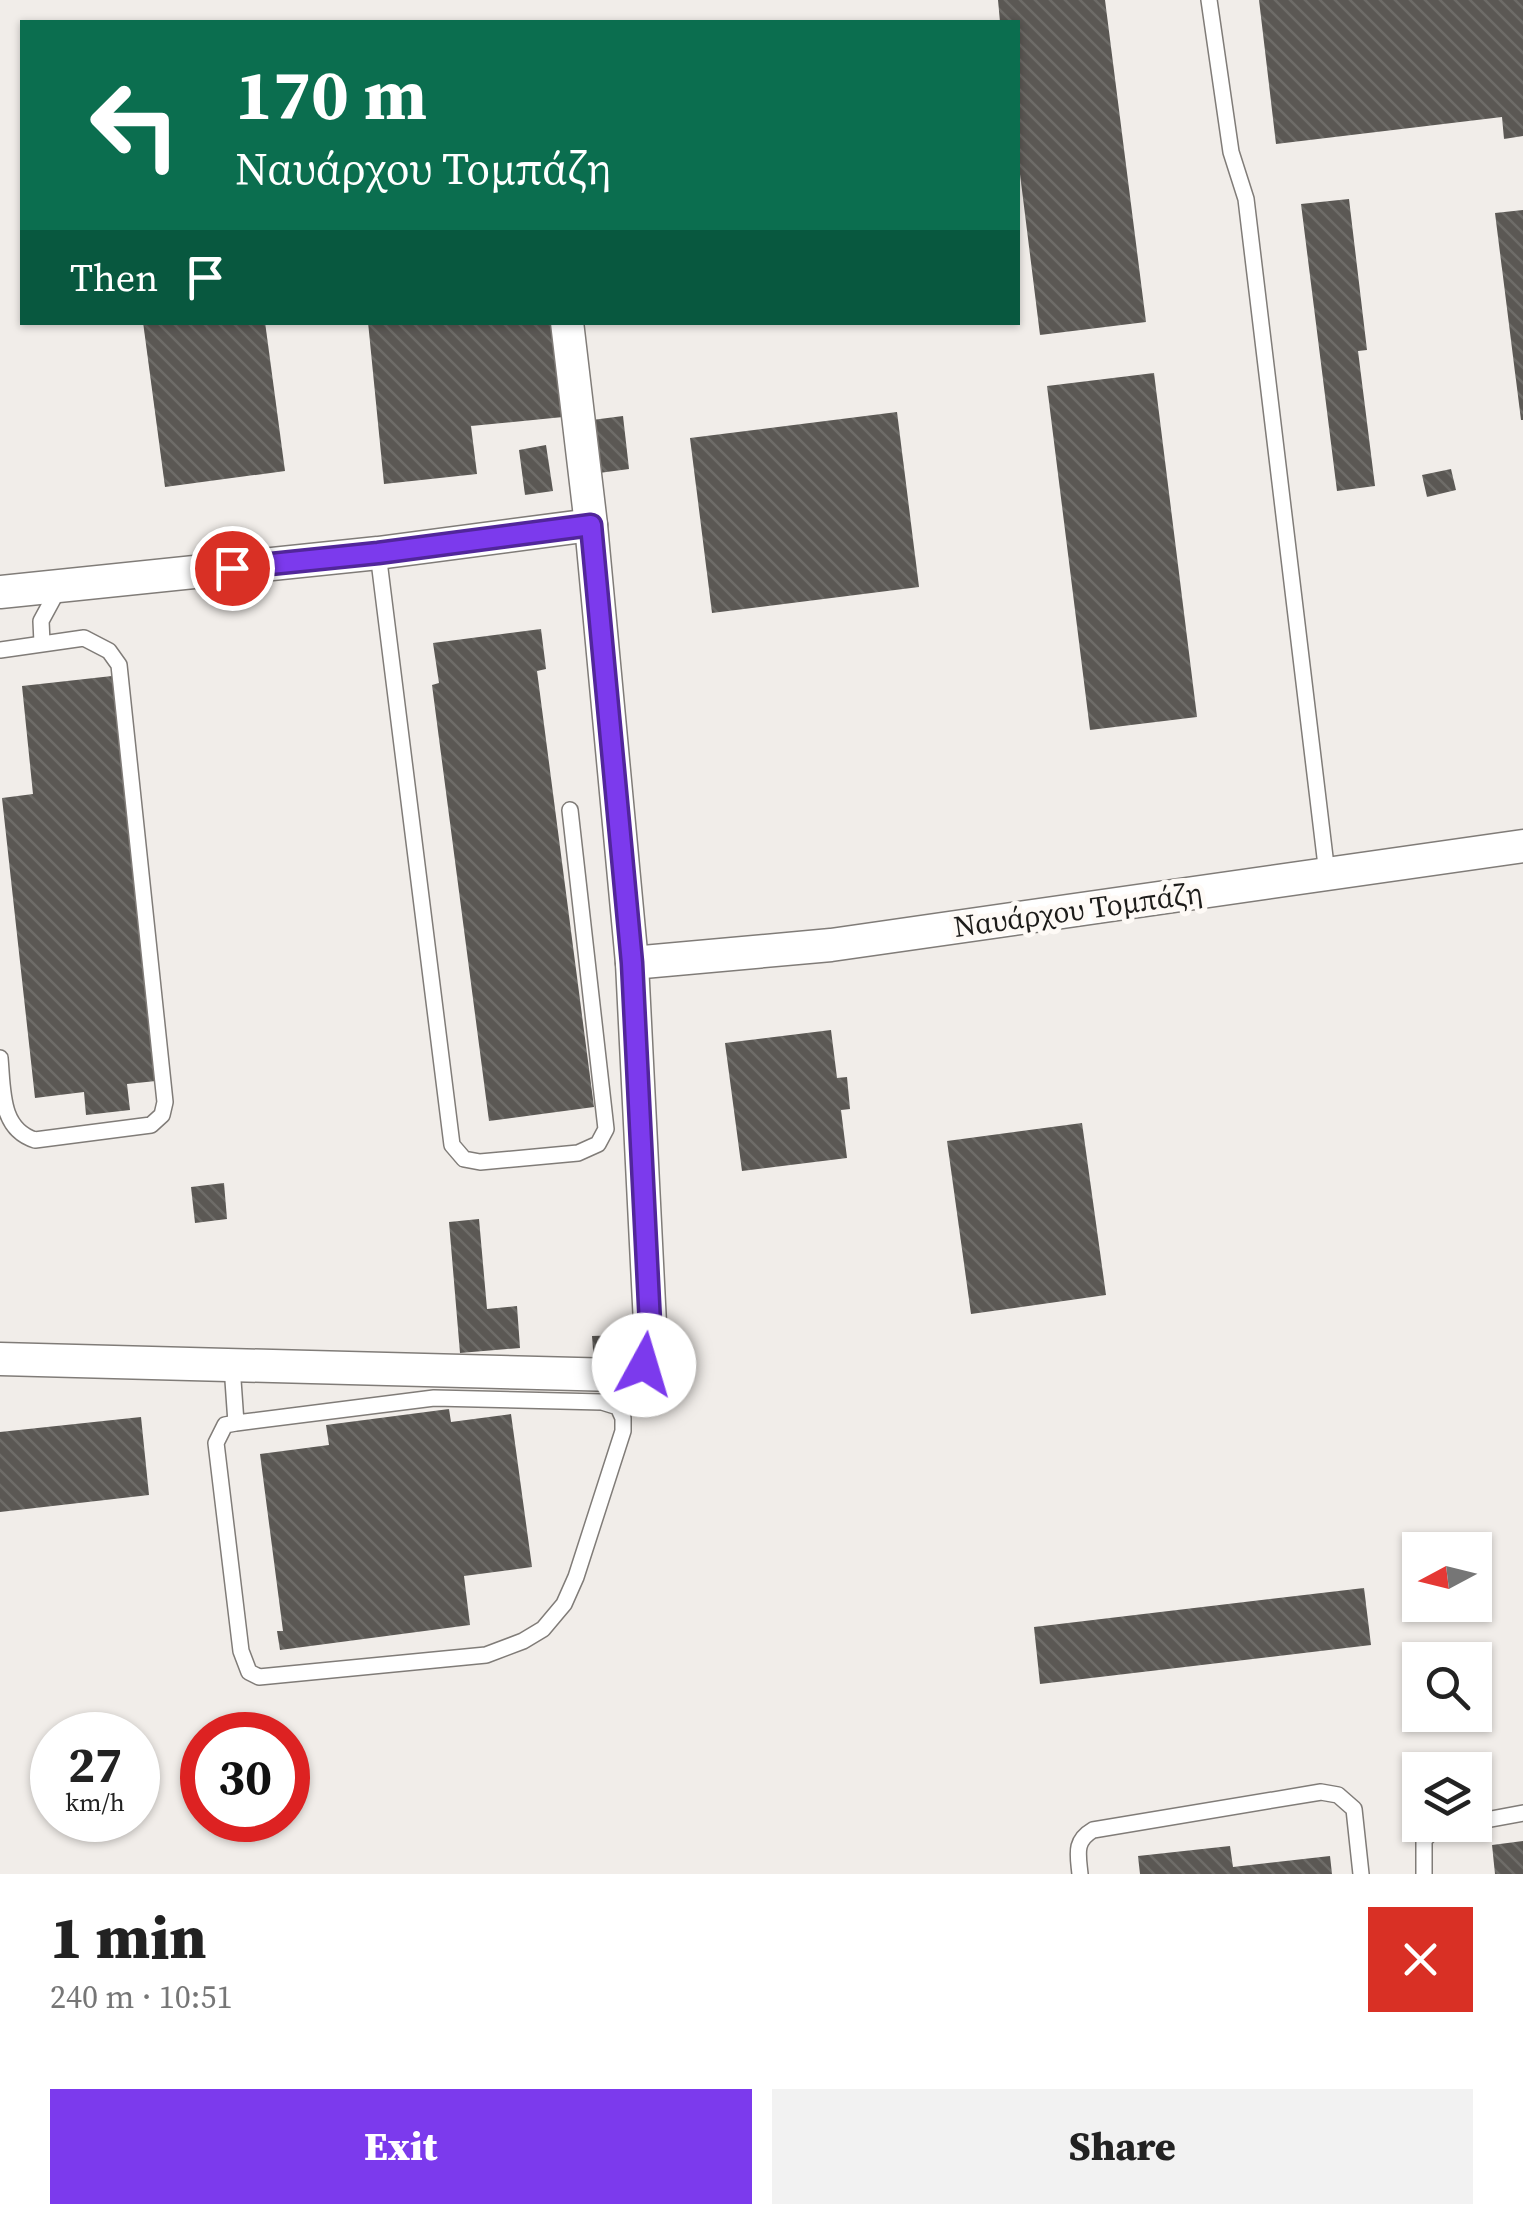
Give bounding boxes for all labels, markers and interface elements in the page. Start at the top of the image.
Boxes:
text: 170 m [235,46,427,142]
icon: left [70,60,200,190]
text: Ναυάρχου Τομπάζη [235,137,611,199]
icon: arrive [178,250,233,305]
text: Then [70,252,158,304]
pin [190,526,275,611]
icon: arrive [205,541,260,596]
street label: Ναυάρχου Τομπάζη [951,872,1205,947]
position arrow [592,1313,696,1417]
north arrow [1402,1532,1492,1622]
map controls [1402,1532,1492,1842]
button: search [1402,1642,1492,1732]
speed limit sign: 30 [180,1712,310,1842]
text: 27 [68,1730,122,1799]
button: layers [1402,1752,1492,1842]
text: km/h [65,1785,125,1819]
text: 1 min [50,1896,206,1978]
button: close [1368,1907,1473,2012]
text: 240 m · 10:51 [50,1975,232,2019]
button: Exit [50,2089,752,2204]
button: Share [772,2089,1473,2204]

